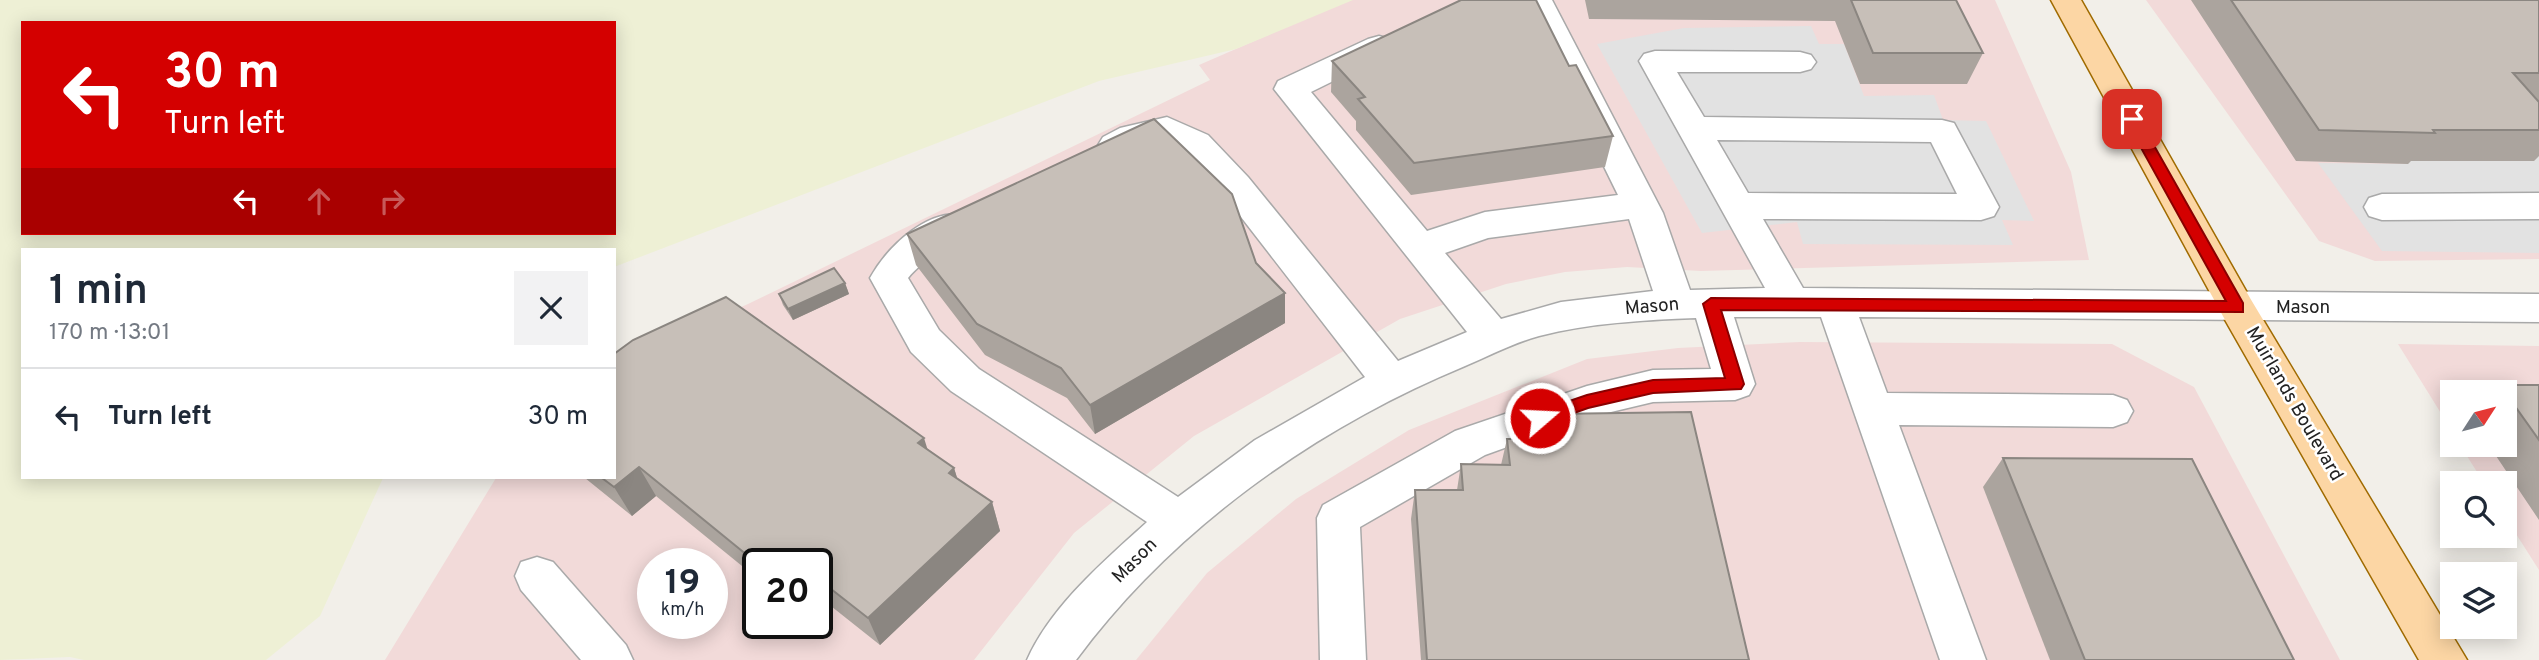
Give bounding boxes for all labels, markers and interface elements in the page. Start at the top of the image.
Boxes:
text: 30 m [164,44,280,106]
icon: left [49,49,140,140]
pin [2102,89,2162,149]
icon: arrive [2113,100,2151,138]
text: Turn left [164,105,285,145]
icon: left [227,182,265,220]
icon: ahead [300,182,338,220]
icon: right [373,182,411,220]
text: 1 min [49,266,148,319]
button: close [514,271,588,345]
street label: Mason [1624,293,1680,321]
street label: Mason [2276,296,2330,320]
text: 170 m · 13:01 [49,319,170,348]
street label: Muirlands Boulevard [2240,323,2348,485]
north arrow [2440,380,2516,457]
map controls [2440,380,2517,639]
position arrow [1503,381,1577,455]
icon: left [49,398,87,436]
text: Turn left [108,401,212,434]
text: 30 m [528,401,588,434]
button: search [2440,471,2517,548]
street label: Mason [1107,533,1163,589]
speed limit sign: 20 [742,548,833,639]
text: 19 [665,562,700,606]
button: layers [2440,562,2517,639]
text: km/h [661,599,704,622]

